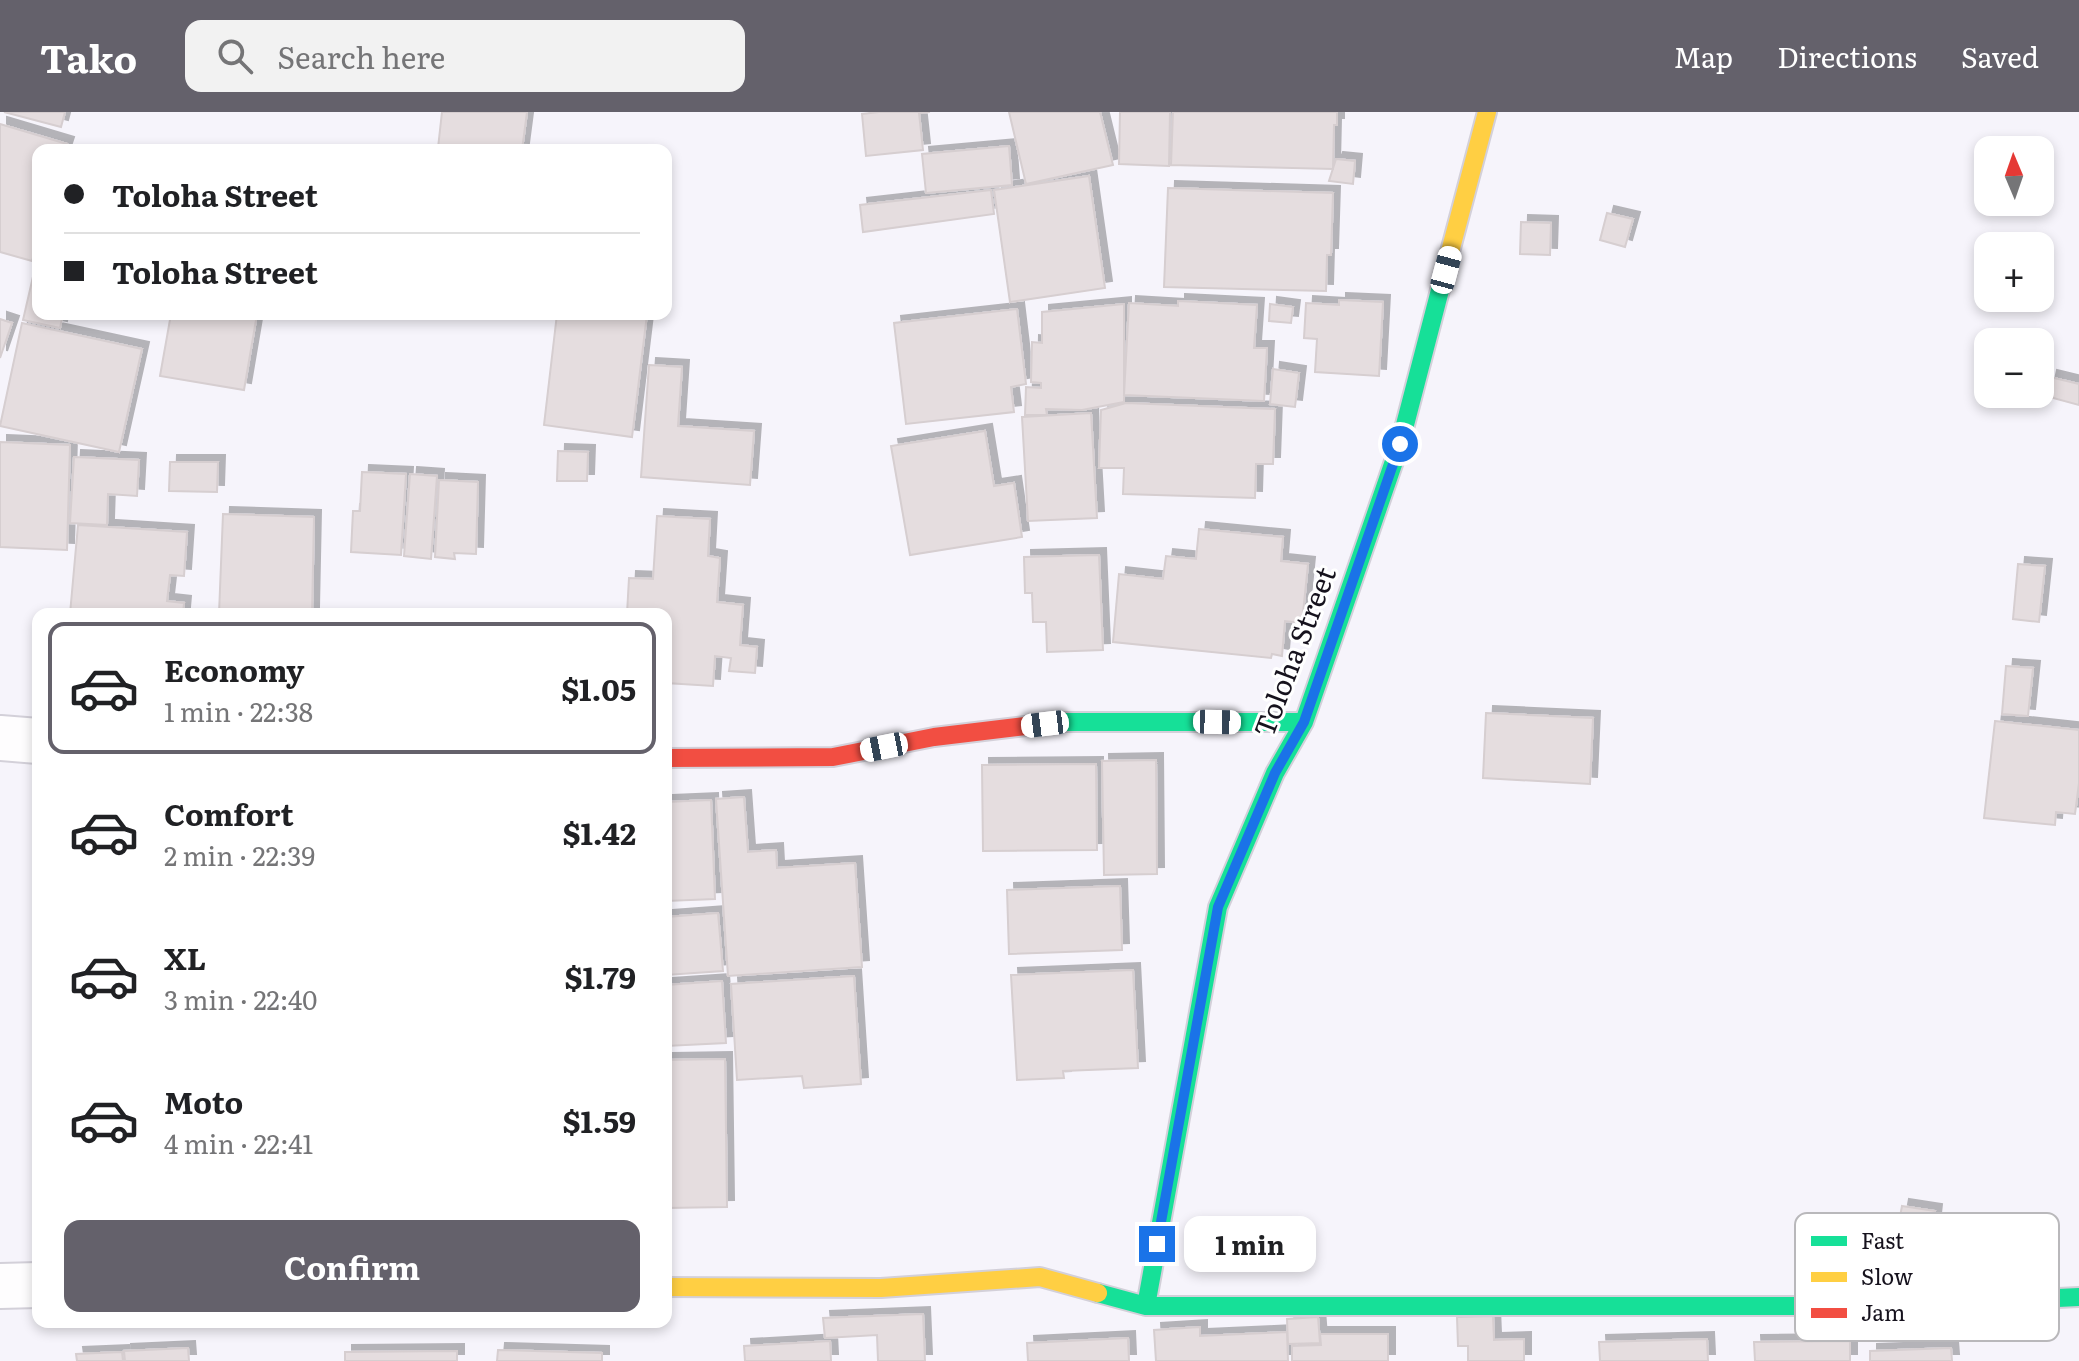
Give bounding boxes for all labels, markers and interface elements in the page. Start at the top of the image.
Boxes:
search box [185,20,745,92]
text: Tako [40,28,137,85]
icon: search [213,34,257,78]
text: Search here [277,34,445,78]
text: Map [1674,35,1733,77]
text: Directions [1777,35,1917,77]
text: Saved [1961,35,2039,77]
north arrow [1974,136,2054,216]
map controls [1974,136,2054,408]
text: Toloha Street [112,172,318,216]
button: + [1974,232,2054,312]
car [1428,244,1464,296]
text: Toloha Street [112,249,318,293]
button: − [1974,328,2054,408]
route start [1382,426,1418,462]
street label: Toloha Street [1241,560,1345,742]
text: Economy [164,647,304,691]
icon: car [68,652,140,724]
text: $1.05 [561,666,636,710]
text: 1 min · 22:38 [164,691,313,730]
car [1020,709,1070,739]
car [1193,710,1241,734]
car [858,731,910,763]
text: Comfort [164,791,294,835]
icon: car [68,796,140,868]
text: $1.42 [563,810,636,854]
text: 2 min · 22:39 [164,835,315,874]
text: XL [164,935,206,979]
icon: car [68,940,140,1012]
text: $1.79 [565,954,636,998]
text: 3 min · 22:40 [164,979,317,1018]
text: Moto [164,1079,243,1123]
icon: car [68,1084,140,1156]
text: $1.59 [563,1098,636,1142]
text: 4 min · 22:41 [164,1123,313,1162]
legend [1795,1213,2059,1341]
callout: 1 min [1185,1216,1317,1272]
button: Confirm [64,1220,640,1312]
text: Fast [1861,1223,1904,1256]
text: 1 min [1215,1224,1285,1263]
route end [1139,1226,1175,1262]
text: Slow [1861,1259,1913,1292]
text: Jam [1861,1295,1905,1328]

